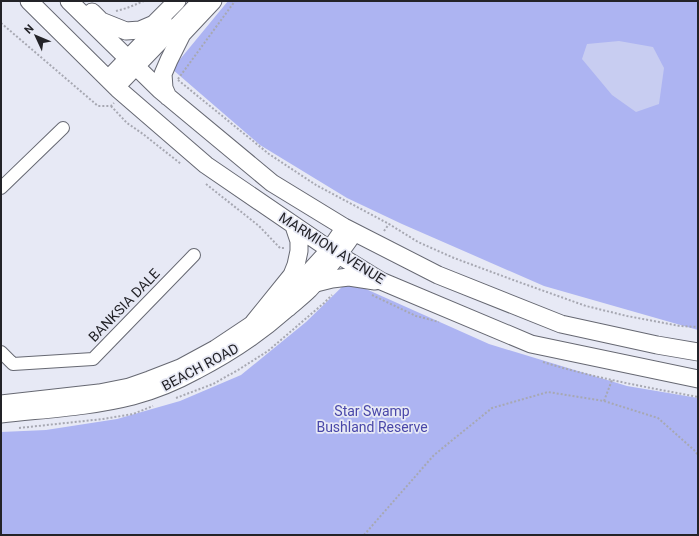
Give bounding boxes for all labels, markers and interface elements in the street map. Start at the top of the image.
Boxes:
north arrow [16,16,56,56]
text: N [22,22,37,37]
street label: MARMION AVENUE [276,209,388,287]
street label: BANKSIA DALE [85,265,163,345]
street label: BEACH ROAD [159,340,241,394]
park label: Star Swamp Bushland Reserve [316,403,428,435]

